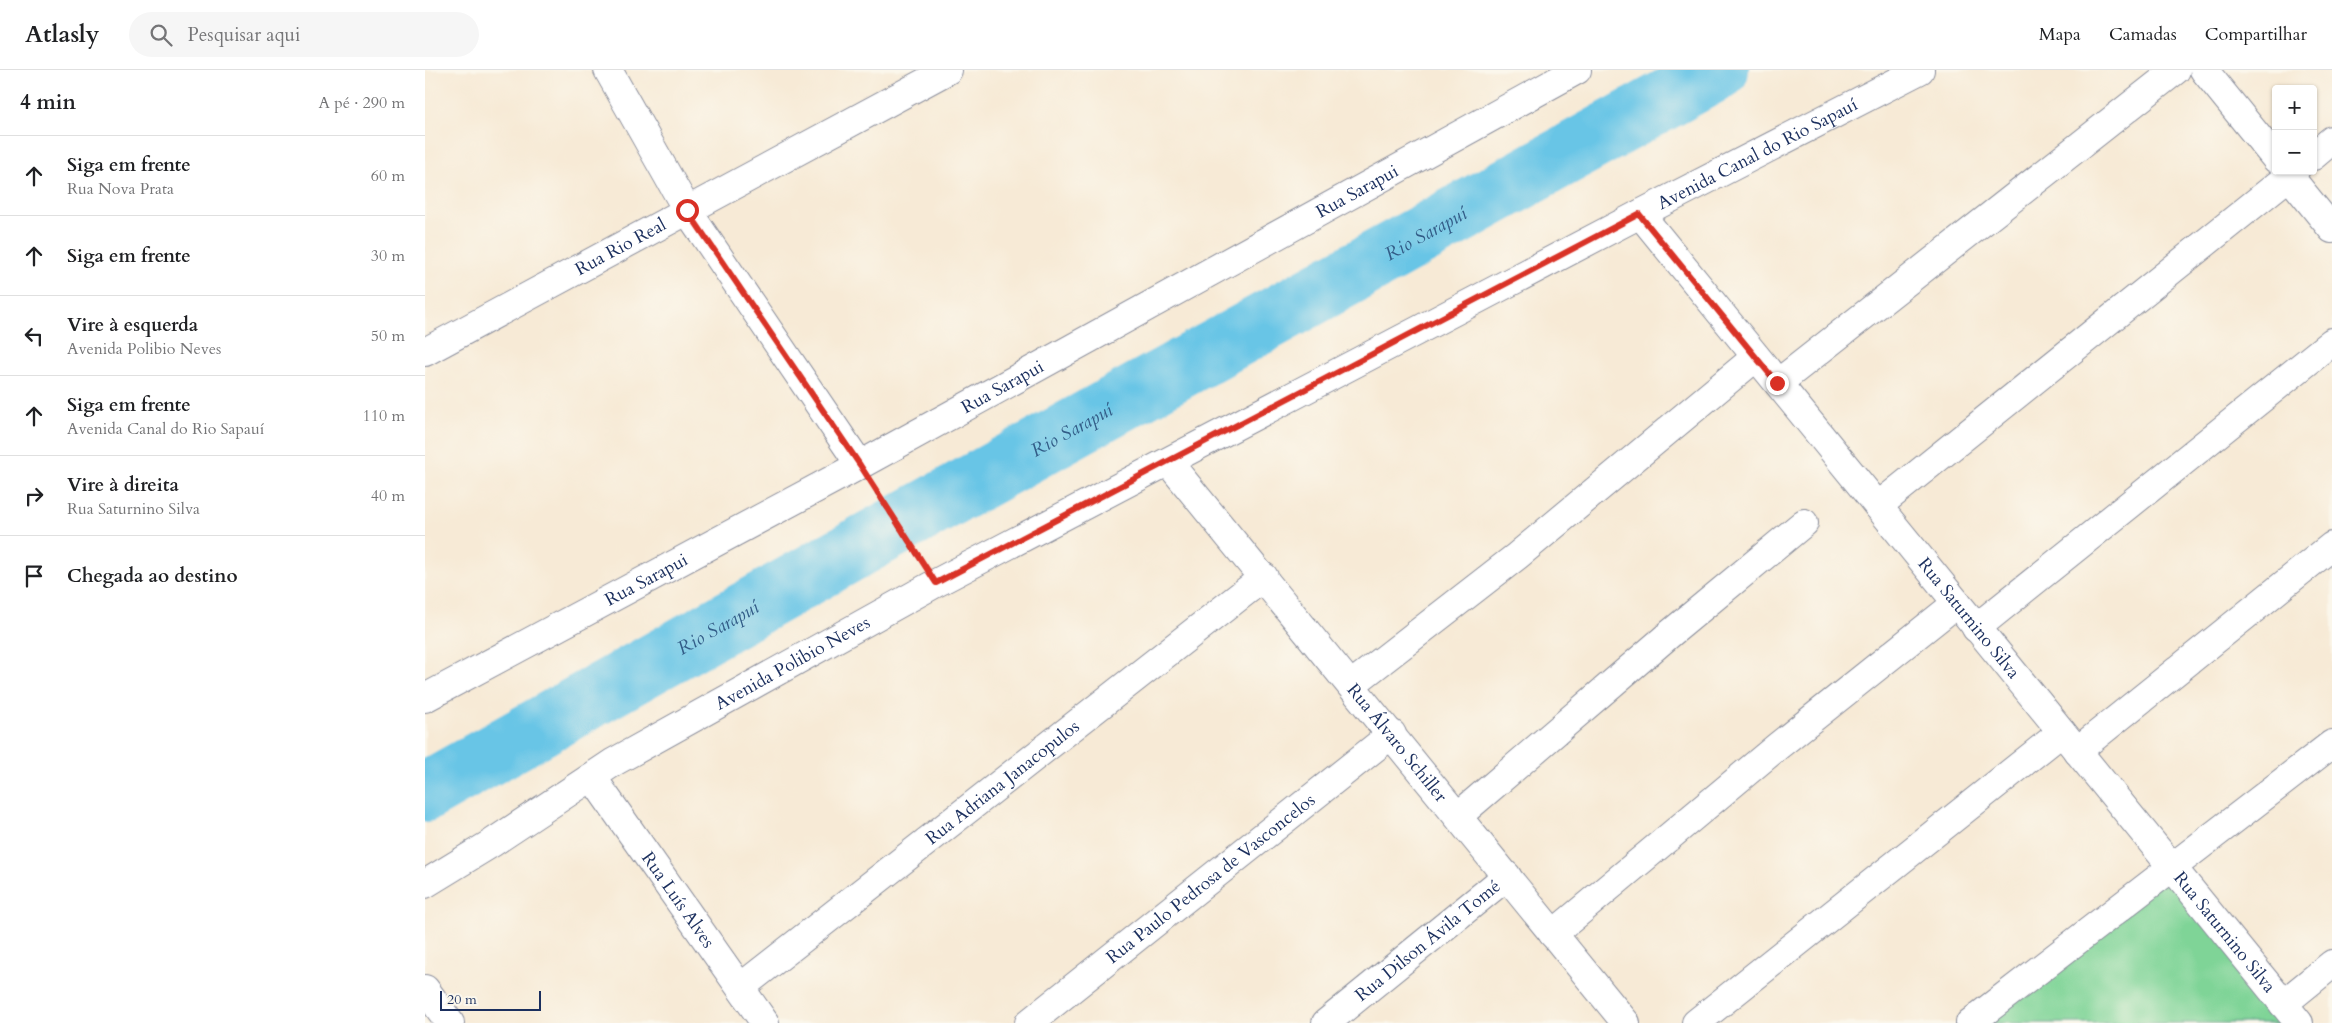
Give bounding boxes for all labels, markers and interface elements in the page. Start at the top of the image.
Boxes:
search box [129,12,479,57]
text: Atlasly [25,18,99,51]
icon: search [147,21,175,49]
text: Pesquisar aqui [187,22,300,48]
text: Mapa [2039,22,2081,47]
text: Camadas [2109,22,2177,47]
text: Compartilhar [2205,22,2307,47]
map controls [2272,85,2317,175]
button: + [2272,85,2317,130]
text: 4 min [20,88,76,117]
text: A pé · 290 m [318,92,405,114]
street label: Avenida Canal do Rio Sapauí [1653,92,1862,216]
button: − [2272,130,2317,175]
text: Siga em frente [67,152,191,178]
street label: Rua Sarapui [1312,159,1403,224]
icon: ahead [20,162,48,190]
text: 60 m [371,165,405,187]
text: Rua Nova Prata [67,178,174,200]
route start [676,199,699,222]
water label: Rio Sarapuí [1380,200,1473,267]
street label: Rua Rio Real [571,212,671,282]
icon: ahead [20,242,48,270]
text: Siga em frente [67,243,191,269]
text: 30 m [371,245,405,267]
text: Vire à esquerda [67,312,198,338]
icon: left [20,322,48,350]
text: 50 m [371,325,405,347]
text: Avenida Polibio Neves [67,338,221,360]
street label: Rua Sarapui [957,354,1048,420]
route end [1766,372,1789,395]
text: Siga em frente [67,392,191,418]
water label: Rio Sarapuí [1026,396,1119,464]
icon: ahead [20,402,48,430]
text: 110 m [363,405,405,427]
text: Avenida Canal do Rio Sapauí [67,418,264,440]
text: Vire à direita [67,472,179,498]
icon: right [20,482,48,510]
text: 40 m [371,485,405,507]
text: Rua Saturnino Silva [67,498,200,520]
street label: Rua Sarapui [601,547,692,612]
street label: Rua Saturnino Silva [1912,552,2026,684]
icon: arrive [20,562,48,590]
text: Chegada ao destino [67,563,238,589]
water label: Rio Sarapuí [672,593,765,661]
street label: Avenida Polibio Neves [711,610,875,716]
street label: Rua Álvaro Schiller [1341,678,1453,808]
street label: Rua Adriana Janacopulos [920,714,1085,851]
street label: Rua Paulo Pedrosa de Vasconcelos [1101,788,1321,970]
street label: Rua Luís Alves [635,847,720,953]
street label: Rua Saturnino Silva [2167,866,2282,998]
street label: Rua Dilson Ávila Tomé [1350,874,1506,1007]
scale bar [440,988,541,1011]
text: 20 m [447,990,477,1009]

